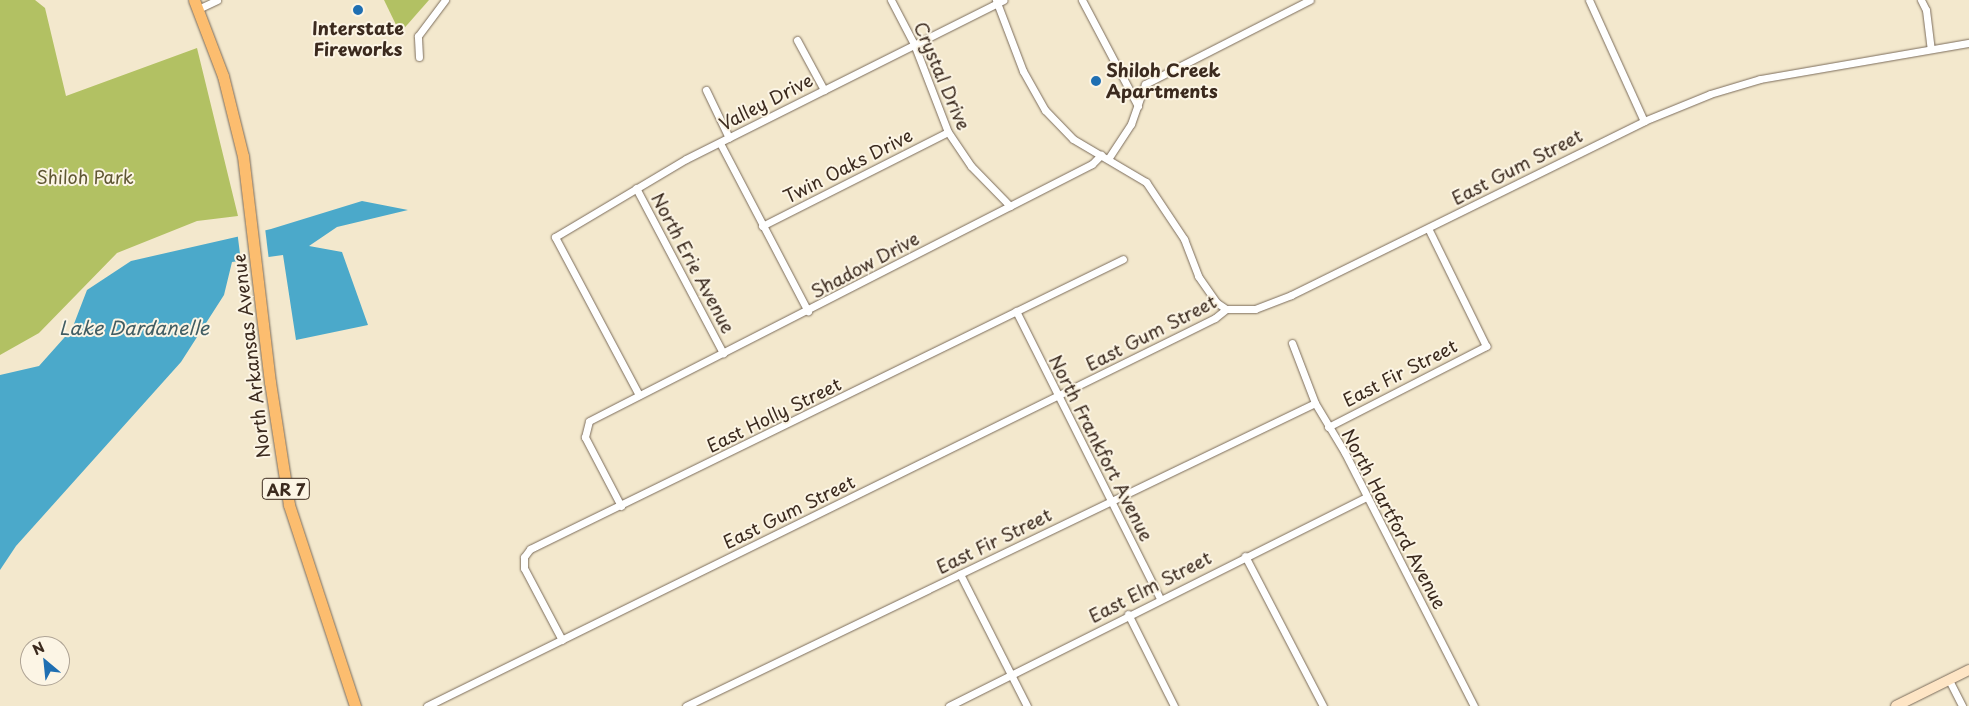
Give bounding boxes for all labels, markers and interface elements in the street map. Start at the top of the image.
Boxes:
marker: Interstate Fireworks [352,4,364,16]
place label: Interstate Fireworks [312,18,404,60]
street label: Crystal Drive [909,19,975,133]
place label: Shiloh Creek Apartments [1106,60,1221,102]
street label: Valley Drive [715,69,817,135]
marker: Shiloh Creek Apartments [1090,75,1102,87]
street label: Twin Oaks Drive [780,124,916,208]
street label: East Gum Street [1448,125,1586,209]
park label: Shiloh Park [36,166,134,188]
street label: North Erie Avenue [647,189,739,337]
street label: Shadow Drive [807,227,923,303]
street label: North Arkansas Avenue [228,252,274,460]
street label: East Gum Street [1082,291,1220,375]
water label: Lake Dardanelle [59,317,209,339]
street label: East Fir Street [1339,335,1461,411]
street label: North Frankfort Avenue [1044,351,1158,545]
street label: East Holly Street [703,373,845,457]
street label: North Hartford Avenue [1337,425,1451,613]
street label: East Gum Street [719,471,859,553]
road number: AR 7 [261,476,311,502]
street label: East Fir Street [933,504,1055,578]
street label: East Elm Street [1085,547,1215,627]
north arrow [20,636,70,686]
text: N [28,636,48,660]

